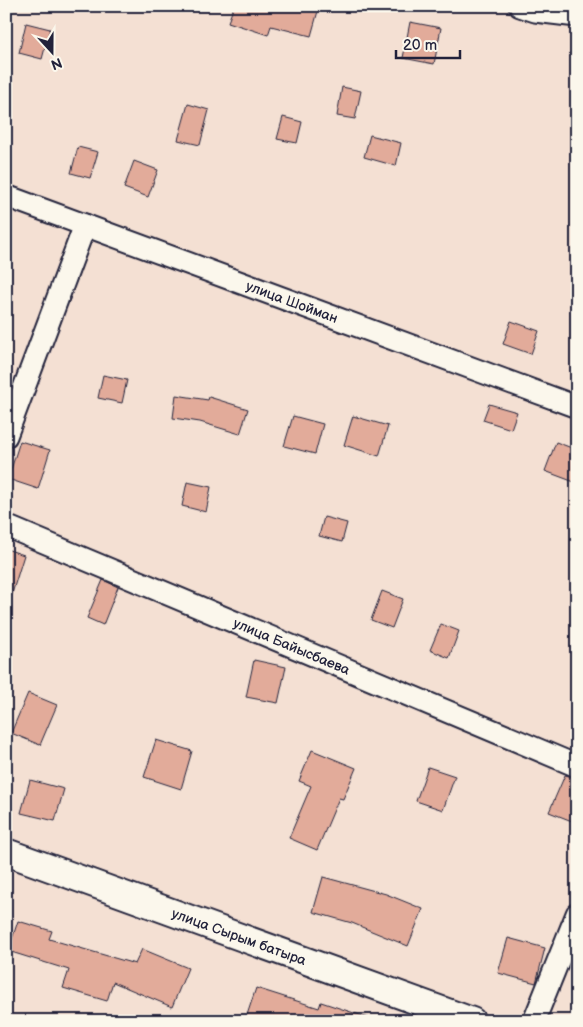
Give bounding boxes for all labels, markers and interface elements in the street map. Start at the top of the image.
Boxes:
north arrow [28,28,78,78]
scale bar [396,28,459,60]
text: 20 m [403,36,437,55]
text: N [49,54,64,73]
street label: улица Шойман [244,277,340,326]
street label: улица Байысбаева [231,614,353,678]
street label: улица Сырым батыра [170,904,309,969]

